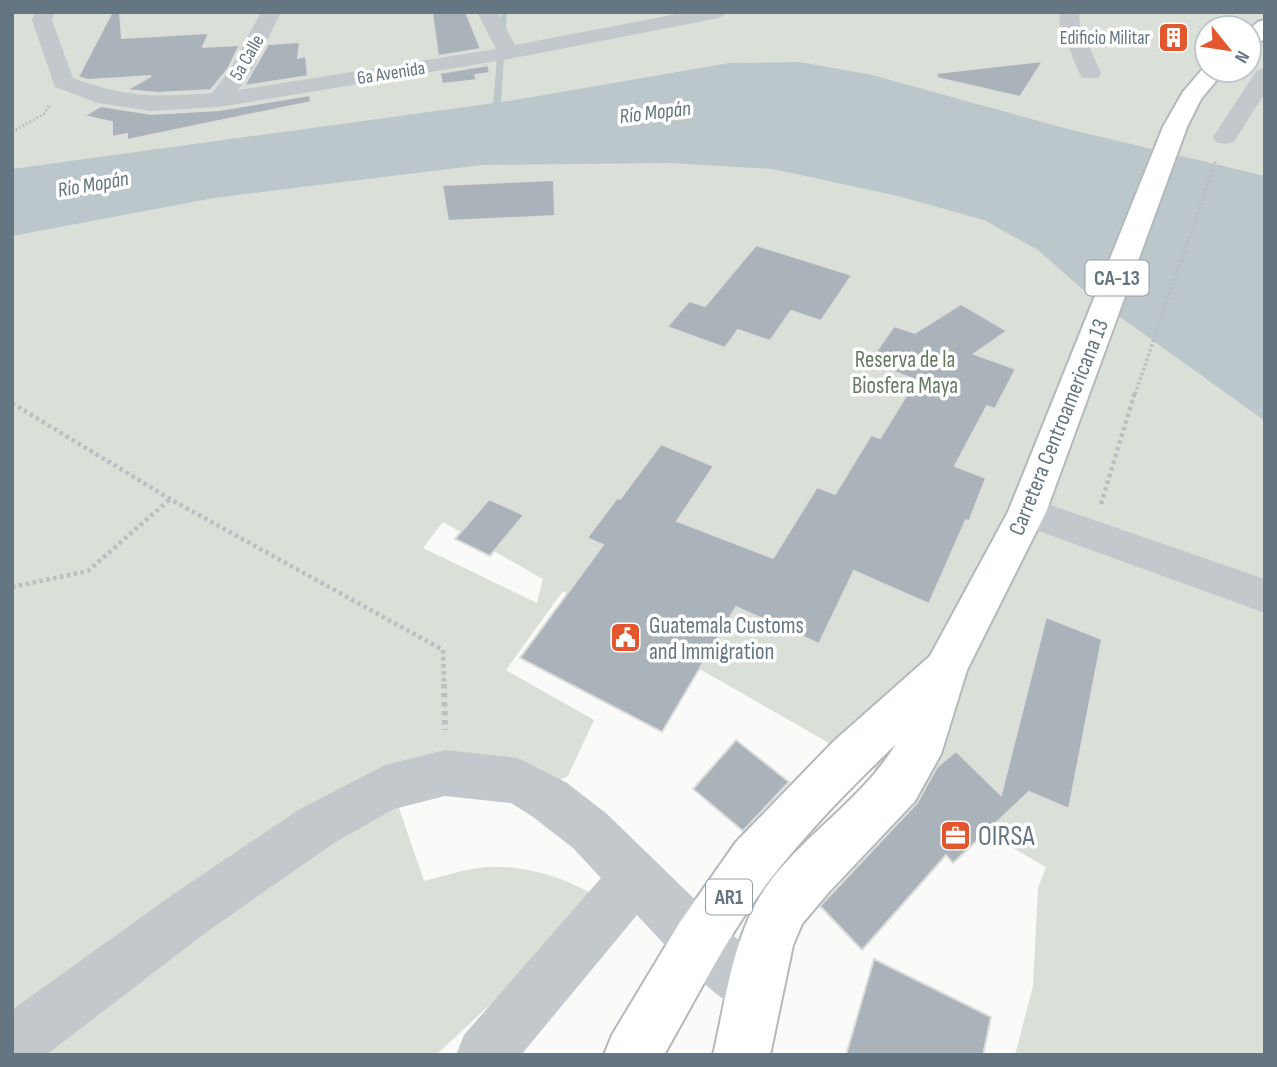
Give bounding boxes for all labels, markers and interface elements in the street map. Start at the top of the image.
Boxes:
north arrow [1193,14,1263,84]
building icon: Edificio Militar [1156,20,1190,54]
place label: Edificio Militar [1060,27,1151,50]
street label: 5a Calle [225,31,269,85]
text: N [1229,47,1254,67]
street label: 6a Avenida [356,57,427,90]
water label: Río Mopán [618,96,692,129]
water label: Río Mopán [56,166,131,203]
road number: CA-13 [1086,260,1148,296]
street label: Carretera Centroamericana 13 [1003,315,1115,540]
park label: Reserva de la Biosfera Maya [852,346,958,400]
place label: Guatemala Customs and Immigration [649,612,804,666]
public building icon: Guatemala Customs and Immigration [609,621,643,655]
office icon: OIRSA [938,818,972,852]
place label: OIRSA [978,820,1035,853]
road number: AR1 [706,880,752,914]

